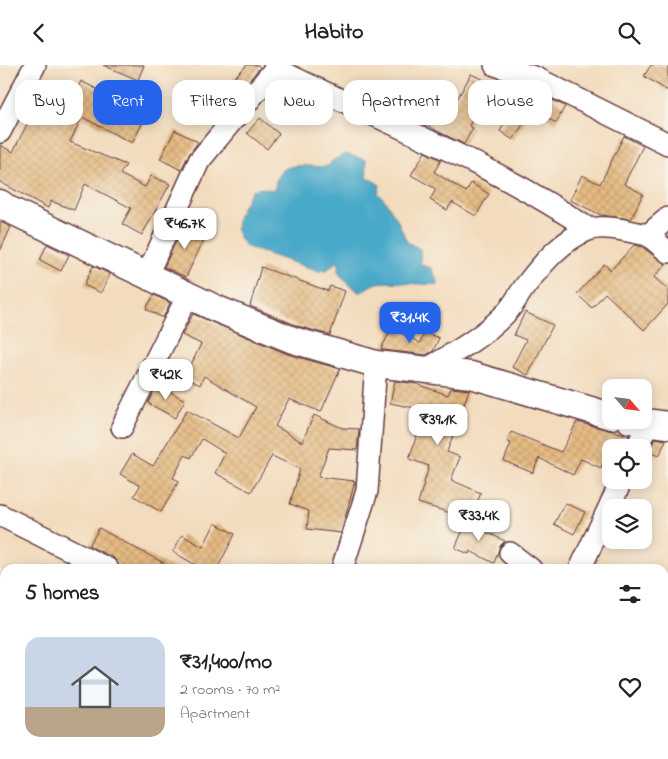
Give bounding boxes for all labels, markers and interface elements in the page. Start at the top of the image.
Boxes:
text: Habito [304,17,364,49]
icon: back [25,19,53,47]
icon: search [615,19,643,47]
chip: Buy [15,80,83,125]
chip: Rent [93,80,162,125]
chip: Filters [172,80,255,125]
chip: New [265,80,333,125]
chip: Apartment [343,80,458,125]
chip: House [468,80,552,125]
pin: ₹46.7K [144,207,226,250]
text: ₹46.7K [165,212,205,236]
pin: ₹31.4K [369,301,451,344]
text: ₹31.4K [391,306,429,330]
pin: ₹42K [136,359,196,401]
text: ₹42K [150,363,182,387]
north arrow [602,379,652,429]
map controls [602,379,652,549]
pin: ₹39.1K [397,403,479,446]
text: ₹39.1K [419,408,457,432]
button: locate [602,439,652,489]
pin: ₹33.4K [438,499,520,542]
button: layers [602,499,652,549]
text: ₹33.4K [459,504,499,528]
text: 5 homes [25,579,100,609]
icon: filters [616,580,644,608]
text: ₹31,400/mo [180,648,272,678]
icon: home [65,657,125,717]
icon: heart [616,673,644,701]
text: 2 rooms · 70 m² [180,678,280,702]
text: Apartment [180,702,250,726]

